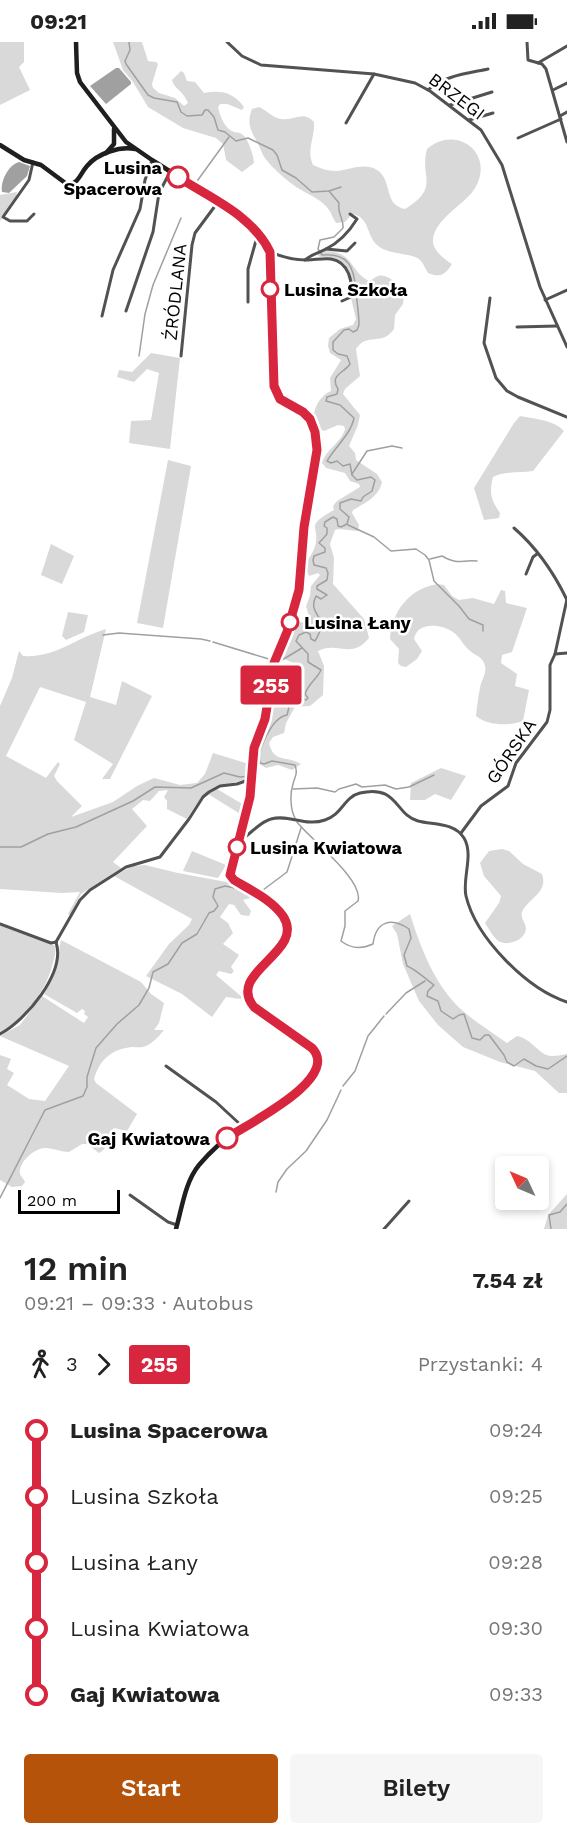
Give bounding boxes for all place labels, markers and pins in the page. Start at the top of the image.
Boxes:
place label: Lusina Spacerowa [64,157,163,199]
marker: Lusina Spacerowa [167,166,189,188]
place label: Lusina Szkoła [284,279,408,300]
marker: Lusina Szkoła [261,280,279,298]
place label: Lusina Łany [304,612,412,633]
marker: Lusina Łany [281,613,299,631]
place label: Lusina Kwiatowa [250,837,402,858]
marker: Lusina Kwiatowa [228,838,246,856]
marker: Gaj Kwiatowa [216,1127,238,1149]
place label: Gaj Kwiatowa [88,1128,211,1149]

